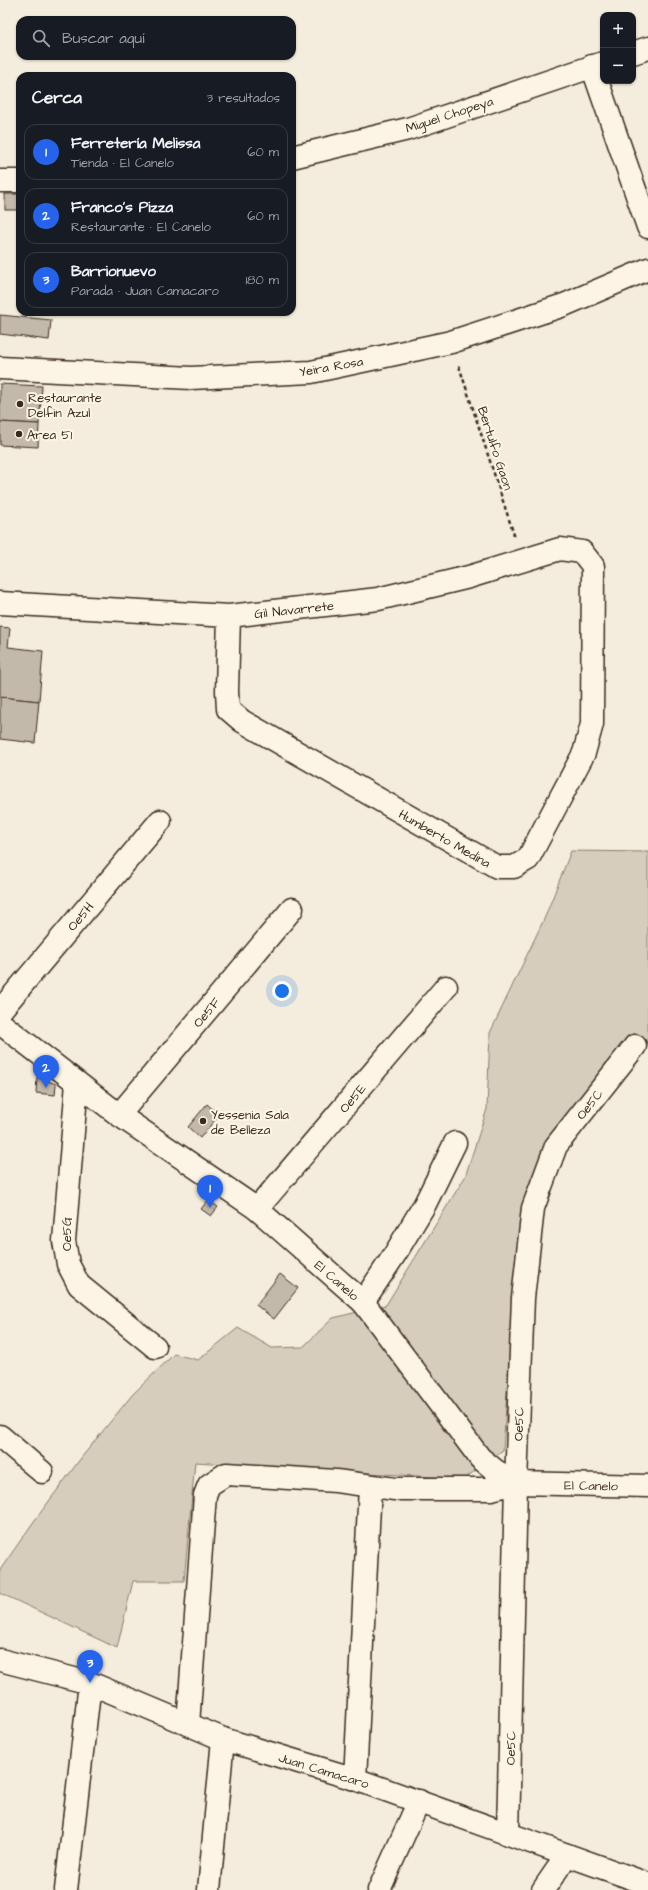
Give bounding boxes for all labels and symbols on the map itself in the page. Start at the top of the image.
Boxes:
street label: Miguel Chopeya [403,92,496,139]
street label: Yeira Rosa [298,352,365,381]
place label: Restaurante Delfin Azul [28,389,102,422]
marker: Restaurante Delfin Azul [15,399,25,409]
street label: Bertulfo Gaon [473,404,517,493]
place label: Area 51 [27,426,73,444]
marker: Area 51 [14,429,24,439]
street label: Gil Navarrete [253,597,335,623]
street label: Humberto Medina [395,805,494,873]
street label: Oe5H [63,898,98,935]
your location [272,981,292,1001]
street label: Oe5F [189,994,225,1031]
pin: 2 [33,1055,59,1088]
street label: Oe5E [335,1080,370,1117]
street label: Oe5C [572,1086,607,1124]
place label: Yessenia Sala de Belleza [211,1106,289,1139]
marker: Yessenia Sala de Belleza [198,1116,208,1126]
pin: 1 [197,1175,223,1208]
street label: Oe5G [58,1217,76,1251]
street label: El Canelo [310,1256,363,1306]
street label: Oe5C [509,1407,529,1441]
street label: El Canelo [564,1477,619,1495]
pin: 3 [77,1650,103,1683]
street label: Oe5C [502,1731,520,1765]
street label: Juan Camacaro [276,1749,372,1793]

